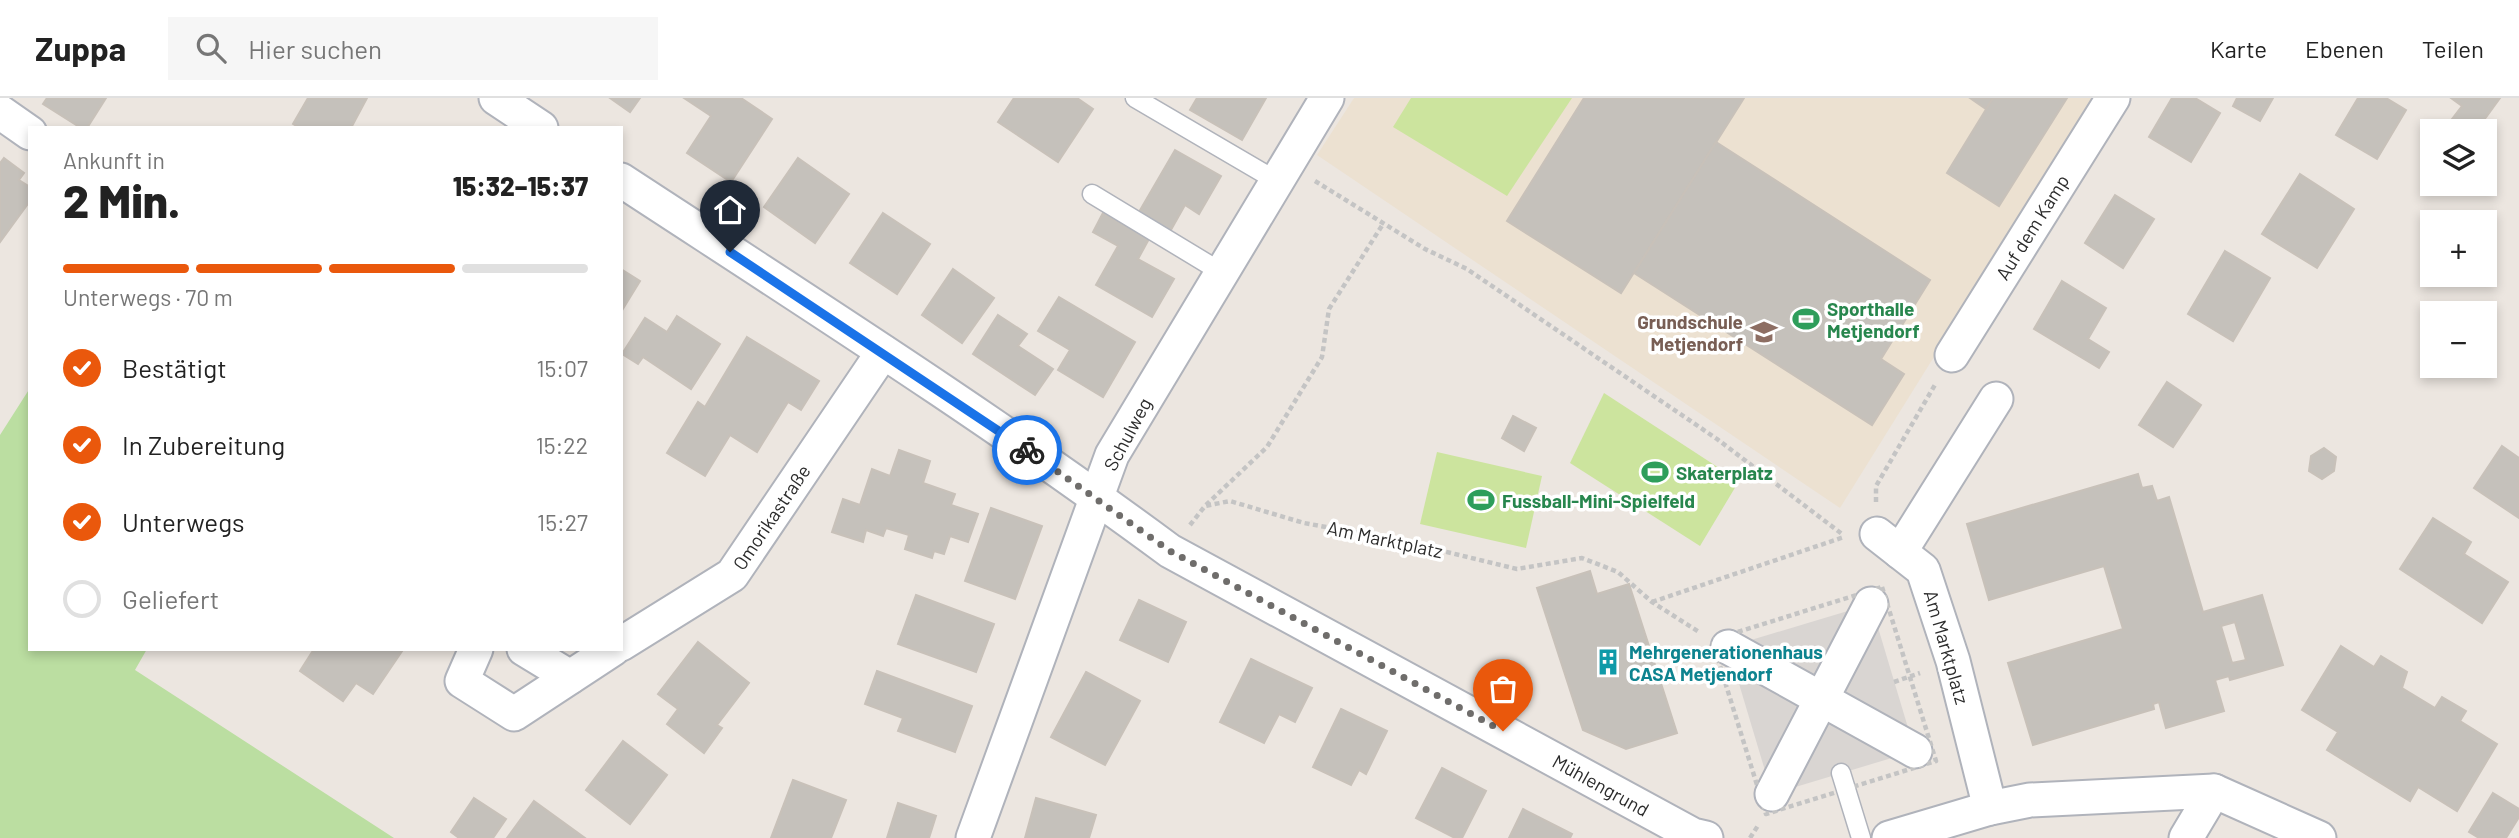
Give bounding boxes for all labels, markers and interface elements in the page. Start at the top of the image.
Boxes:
search box [168,17,658,80]
text: Zuppa [35,28,126,68]
icon: search [192,29,230,67]
text: Hier suchen [248,33,382,64]
text: Karte [2210,34,2267,63]
text: Ebenen [2305,34,2384,63]
text: Teilen [2422,34,2484,63]
map controls [2420,119,2497,378]
button: layers [2420,119,2497,196]
text: Ankunft in [63,146,165,174]
text: 15:32–15:37 [453,170,588,201]
street label: Auf dem Kamp [1990,170,2074,284]
text: 2 Min. [63,172,180,227]
pin [700,180,760,252]
icon: home [711,191,749,229]
button: + [2420,210,2497,287]
text: Unterwegs · 70 m [63,283,233,311]
place label: Sporthalle Metjendorf [1827,297,1920,342]
button: − [2420,301,2497,378]
sports icon: Sporthalle Metjendorf [1791,304,1821,334]
place label: Grundschule Metjendorf [1637,310,1743,355]
school or university icon: Grundschule Metjendorf [1749,317,1779,347]
icon: check [63,349,101,387]
text: Bestätigt [122,352,227,383]
text: 15:07 [536,354,588,382]
street label: Schulweg [1098,394,1156,474]
courier [992,415,1062,485]
icon: check [63,426,101,464]
text: In Zubereitung [122,429,285,460]
text: 15:22 [536,431,588,459]
icon: bike [1008,431,1046,469]
sports icon: Skaterplatz [1640,457,1670,487]
street label: Omorikastraße [727,460,815,574]
place label: Skaterplatz [1676,461,1773,484]
sports icon: Fussball-Mini-Spielfeld [1466,485,1496,515]
place label: Fussball-Mini-Spielfeld [1502,489,1695,512]
icon: check [63,503,101,541]
text: Unterwegs [122,506,244,537]
text: 15:27 [537,508,588,536]
street label: Am Marktplatz [1325,516,1445,562]
text: Geliefert [122,583,219,614]
street label: Am Marktplatz [1920,587,1974,707]
place label: Mehrgenerationenhaus CASA Metjendorf [1629,640,1823,685]
building icon: Mehrgenerationenhaus CASA Metjendorf [1593,647,1623,677]
pin [1473,659,1533,731]
icon: bag [1484,670,1522,708]
street label: Mühlengrund [1549,749,1653,821]

